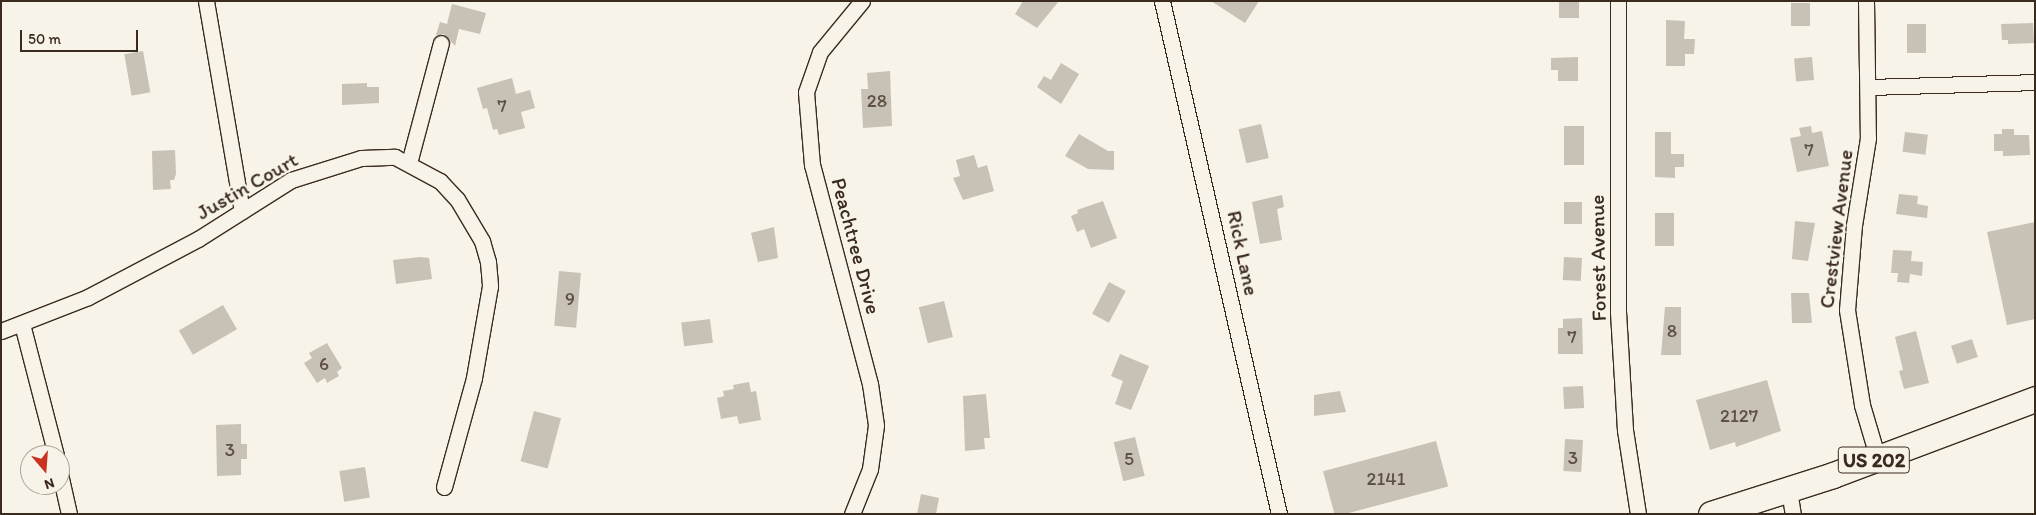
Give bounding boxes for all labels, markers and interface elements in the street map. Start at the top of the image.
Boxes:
scale bar [22,20,140,52]
text: 50 m [28,30,61,48]
house number: 28 [867,90,887,112]
house number: 7 [497,95,507,117]
house number: 7 [1804,139,1814,161]
street label: Justin Court [192,147,302,225]
street label: Crestview Avenue [1814,149,1858,309]
street label: Peachtree Drive [826,175,886,317]
street label: Forest Avenue [1584,194,1612,322]
street label: Rick Lane [1222,208,1264,298]
house number: 9 [565,288,575,310]
house number: 8 [1667,320,1677,342]
house number: 7 [1567,326,1577,348]
house number: 6 [319,353,329,375]
house number: 2127 [1720,405,1758,427]
house number: 3 [225,439,235,461]
road number: US 202 [1838,442,1910,478]
north arrow [20,445,70,495]
house number: 3 [1568,447,1578,469]
house number: 5 [1124,448,1134,470]
house number: 2141 [1366,468,1406,490]
text: N [42,474,57,493]

